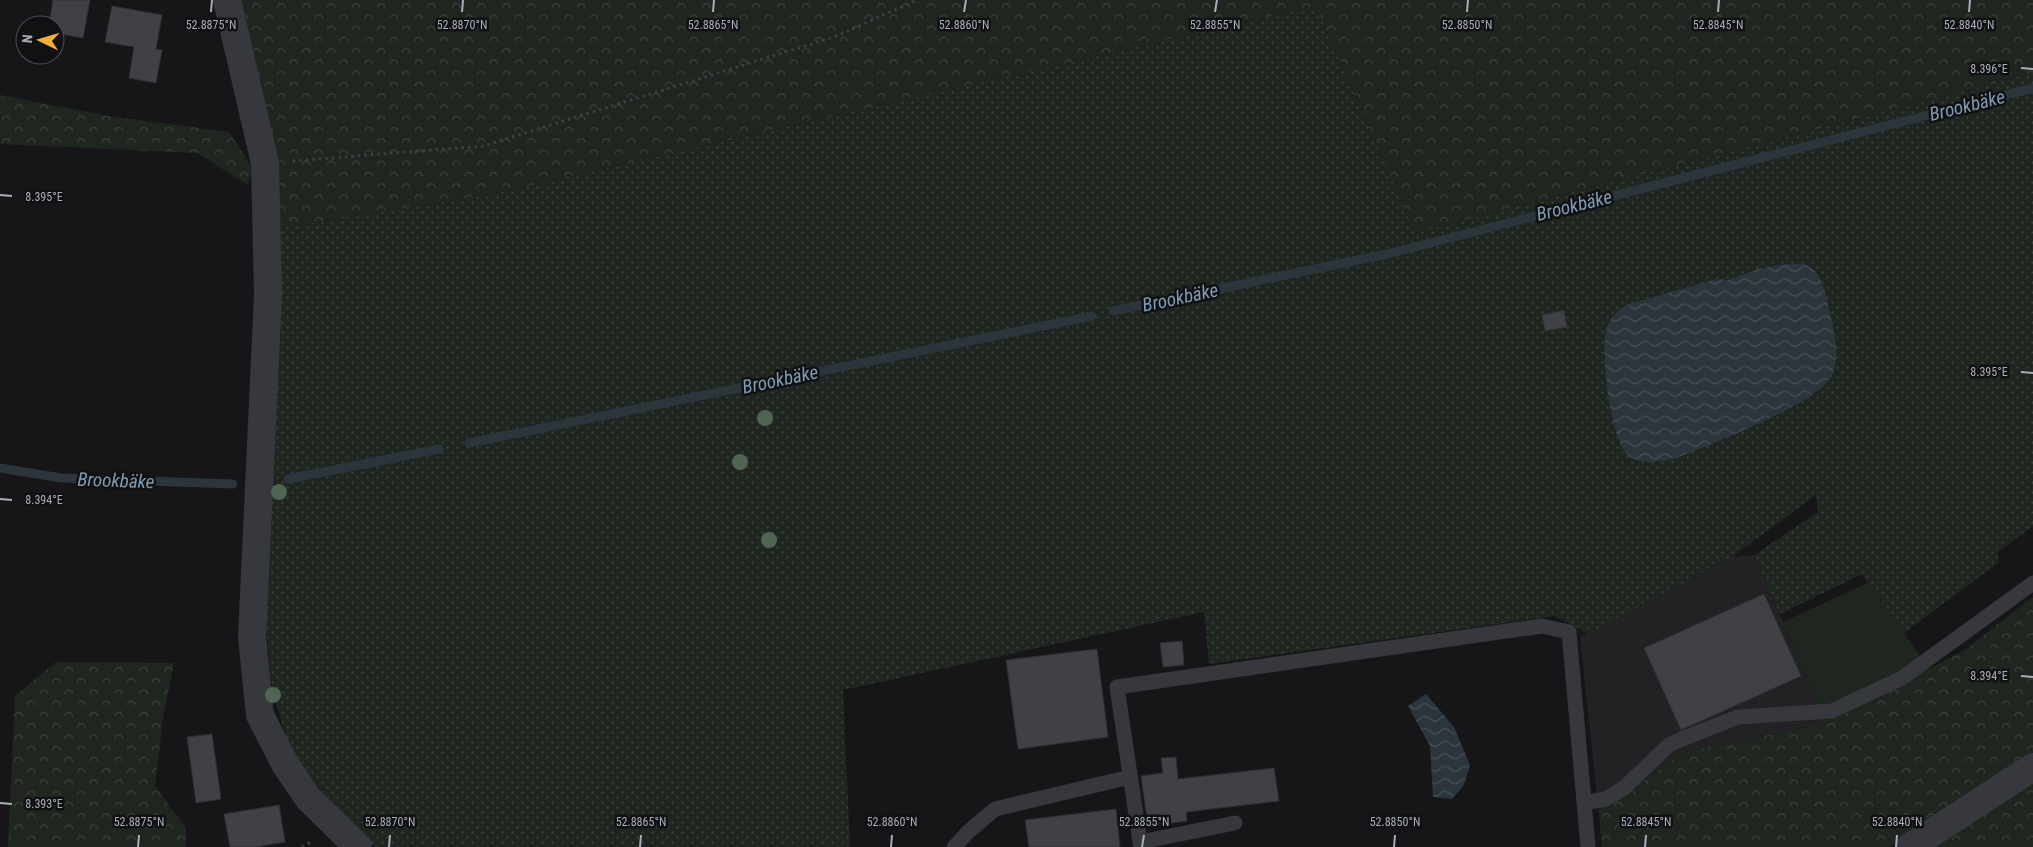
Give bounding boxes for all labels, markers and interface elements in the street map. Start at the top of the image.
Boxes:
north arrow [15,15,65,65]
text: 52.8875°N [186,18,236,32]
text: 52.8870°N [437,18,487,32]
text: 52.8865°N [688,18,738,32]
text: 52.8860°N [939,18,989,32]
text: 52.8855°N [1190,18,1240,32]
text: 52.8850°N [1442,18,1492,32]
text: 52.8845°N [1693,18,1743,32]
text: 52.8840°N [1944,18,1994,32]
text: N [19,34,35,44]
text: 8.396°E [1970,62,2008,76]
water label: Brookbäke [1927,85,2007,126]
water label: Brookbäke [1534,185,1614,226]
text: 8.395°E [25,190,63,204]
water label: Brookbäke [1140,278,1220,317]
water label: Brookbäke [740,360,820,399]
text: 8.395°E [1970,365,2008,379]
water label: Brookbäke [77,468,155,493]
text: 8.394°E [25,493,63,507]
text: 8.394°E [1970,669,2008,683]
text: 8.393°E [25,797,63,811]
text: 52.8875°N [114,815,164,829]
text: 52.8870°N [365,815,415,829]
text: 52.8865°N [616,815,666,829]
text: 52.8860°N [867,815,917,829]
text: 52.8855°N [1119,815,1169,829]
text: 52.8850°N [1370,815,1420,829]
text: 52.8845°N [1621,815,1671,829]
text: 52.8840°N [1872,815,1922,829]

